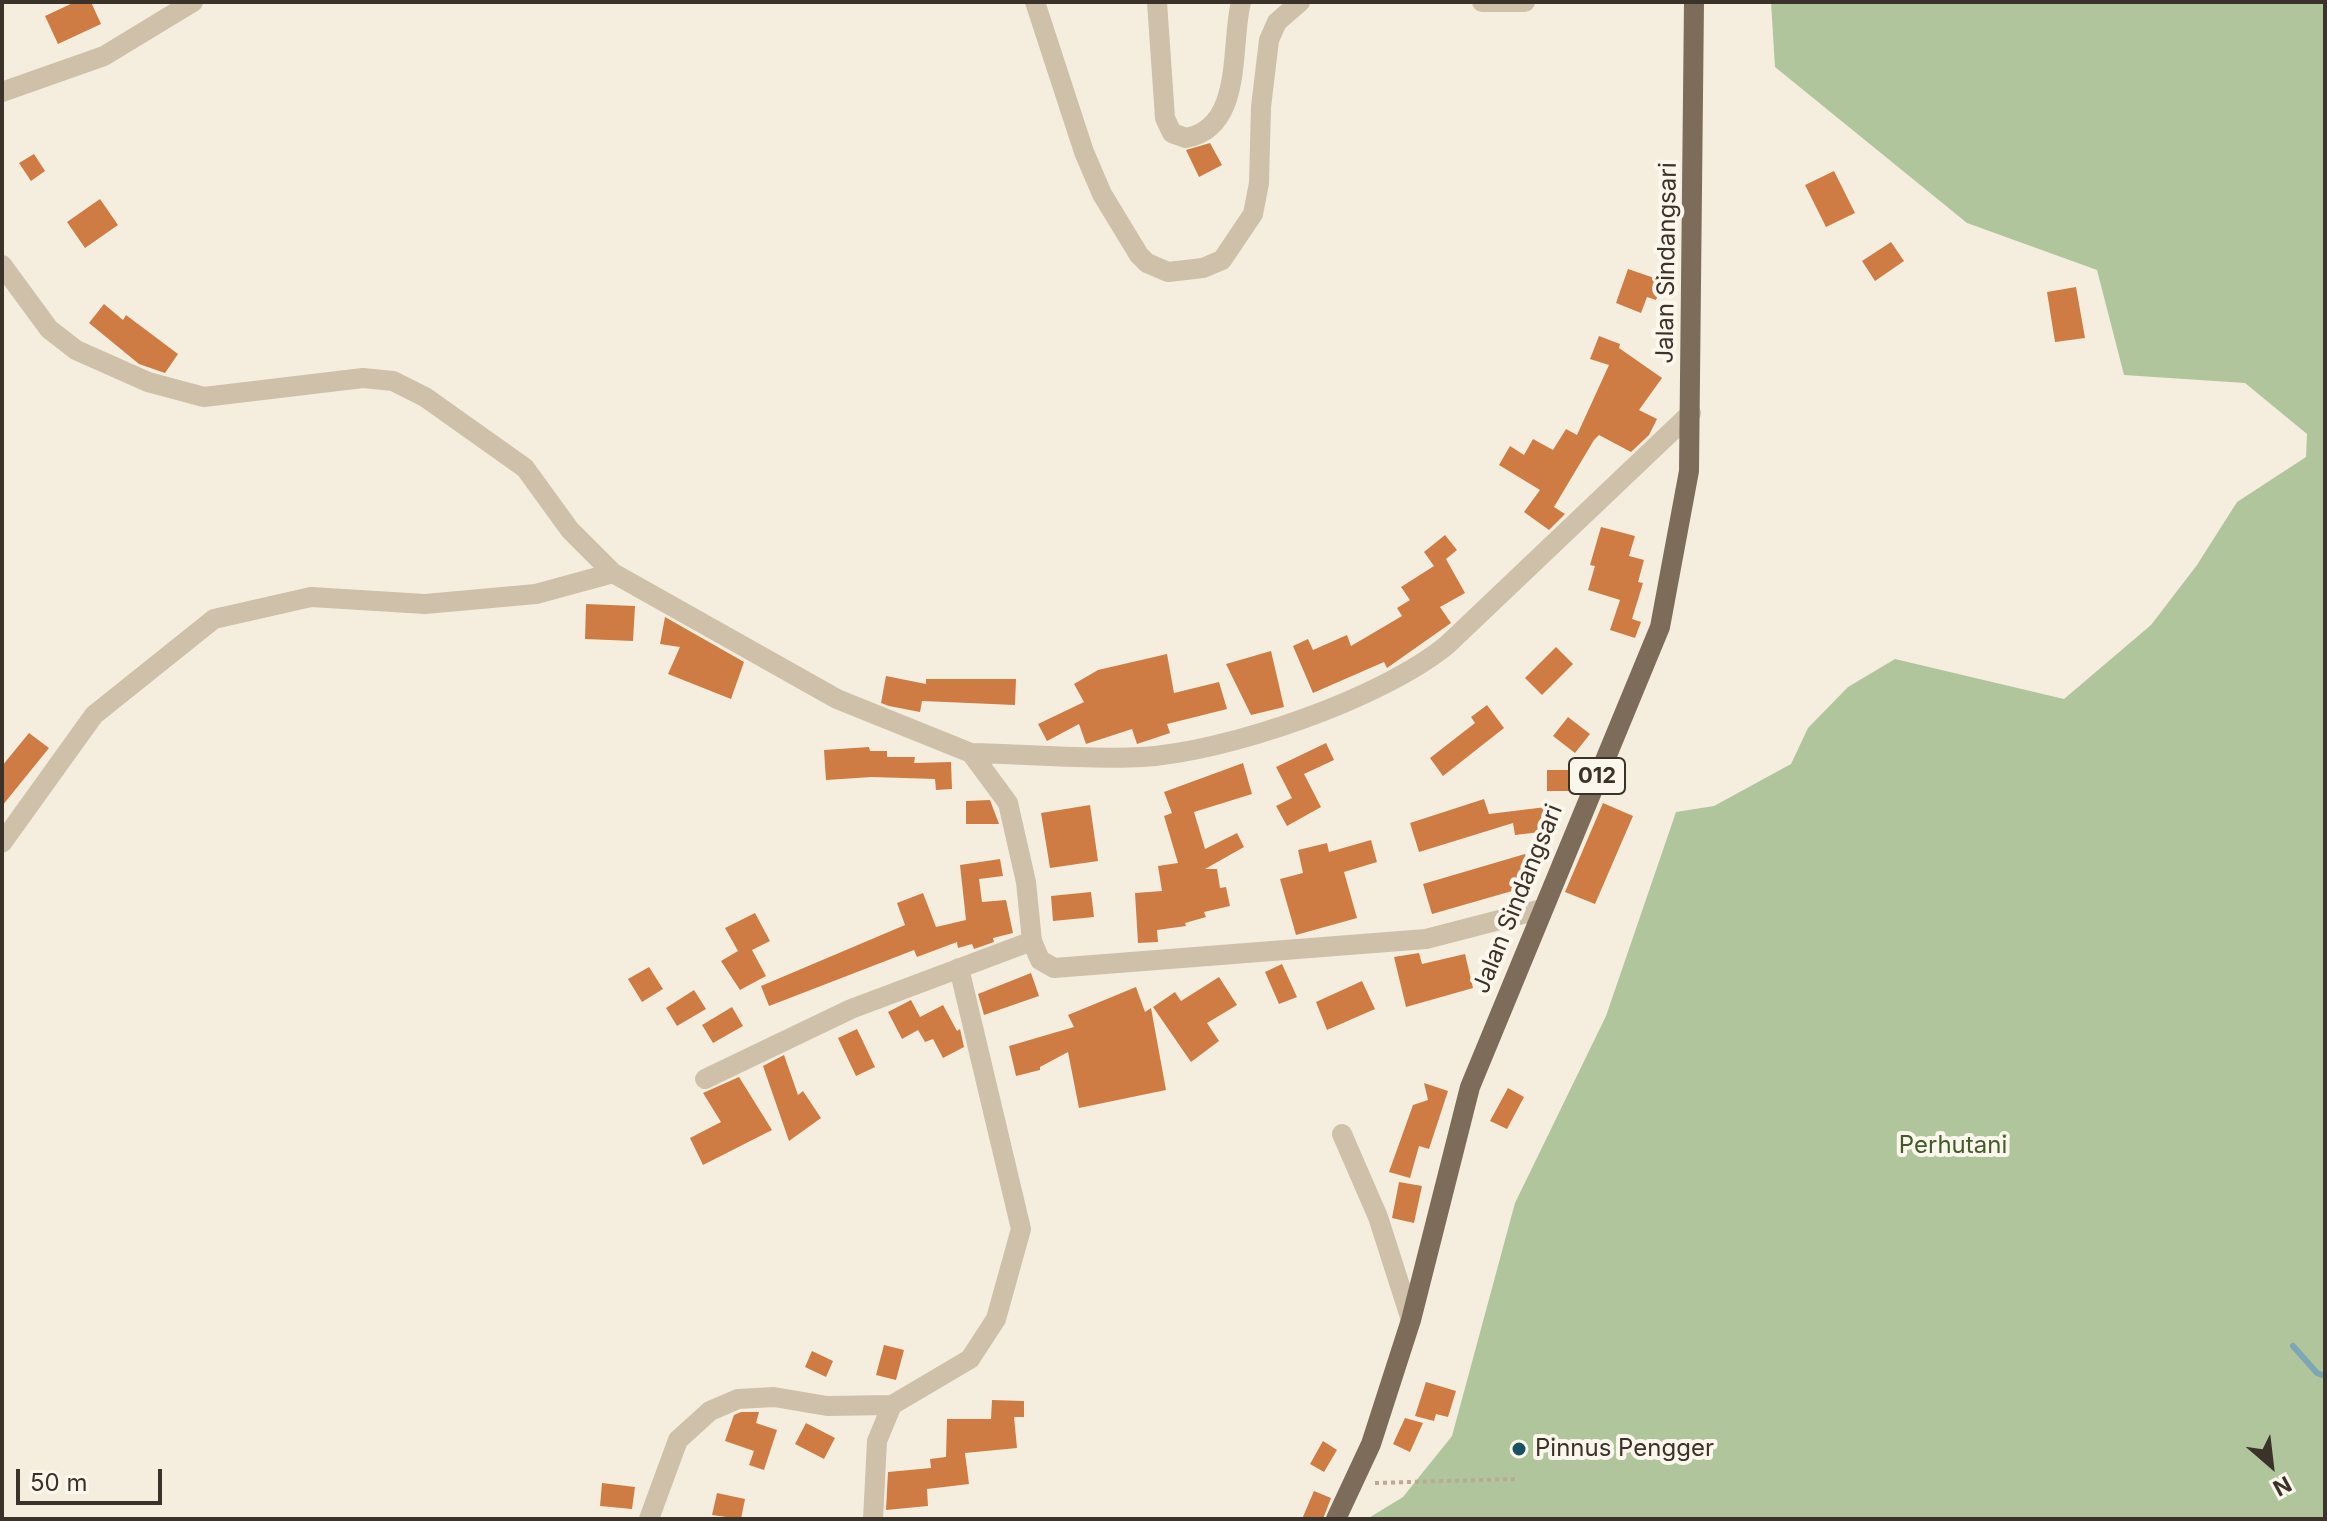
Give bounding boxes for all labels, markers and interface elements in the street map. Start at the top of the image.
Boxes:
street label: Jalan Sindangsari [1651,162,1683,364]
road number: 012 [1569,758,1625,794]
street label: Jalan Sindangsari [1467,800,1569,998]
park label: Perhutani [1899,1132,2007,1160]
north arrow [2231,1425,2311,1505]
place label: Pinnus Pengger [1535,1435,1714,1463]
marker: Pinnus Pengger [1510,1440,1528,1458]
scale bar [20,1453,166,1503]
text: 50 m [30,1468,88,1497]
text: N [2269,1471,2296,1502]

